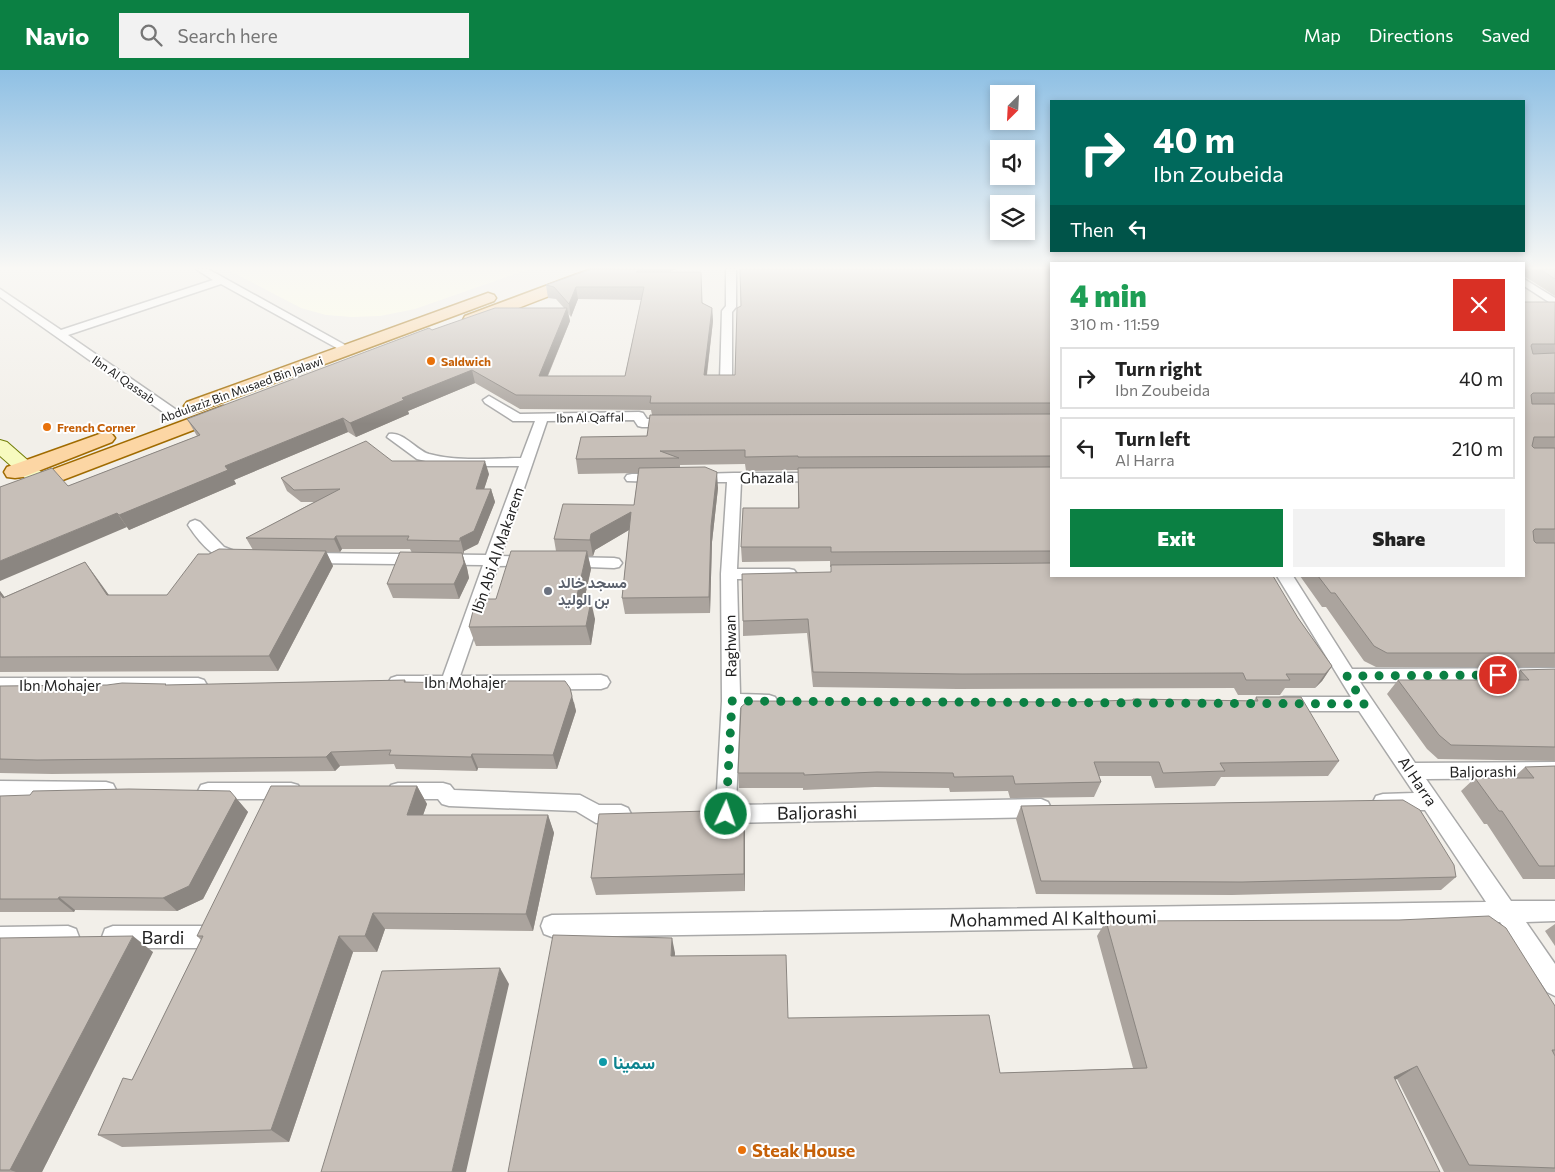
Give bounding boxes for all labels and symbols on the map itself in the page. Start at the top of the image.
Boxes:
north arrow [990,85,1035,130]
street label: Ibn Al Qassab [90,352,158,406]
street label: Abdulaziz Bin Musaed Bin Jalawi [157,353,325,426]
place label: Saldwich [441,354,491,368]
marker: Saldwich [425,355,437,367]
street label: Ibn Al Qaffal [556,409,624,425]
place label: French Corner [57,420,136,434]
marker: French Corner [41,421,53,433]
street label: Ghazala [740,468,794,486]
street label: Ibn Abi Al Makarem [467,485,527,615]
place label: مسجد خالد بن الوليد [558,573,627,609]
marker: مسجد خالد بن الوليد [542,585,554,597]
street label: Raghwan [720,614,740,678]
pin [1477,654,1519,696]
street label: Ibn Mohajer [424,673,506,691]
street label: Ibn Mohajer [19,676,101,694]
street label: Al Harra [1395,753,1441,809]
street label: Baljorashi [1449,761,1517,781]
position arrow [699,787,751,839]
street label: Baljorashi [777,800,857,824]
street label: Mohammed Al Kalthoumi [949,905,1157,931]
street label: Bardi [142,926,184,948]
place label: سمينا [613,1051,655,1074]
marker: سمينا [597,1056,609,1068]
place label: Steak House [752,1139,855,1161]
marker: Steak House [736,1144,748,1156]

